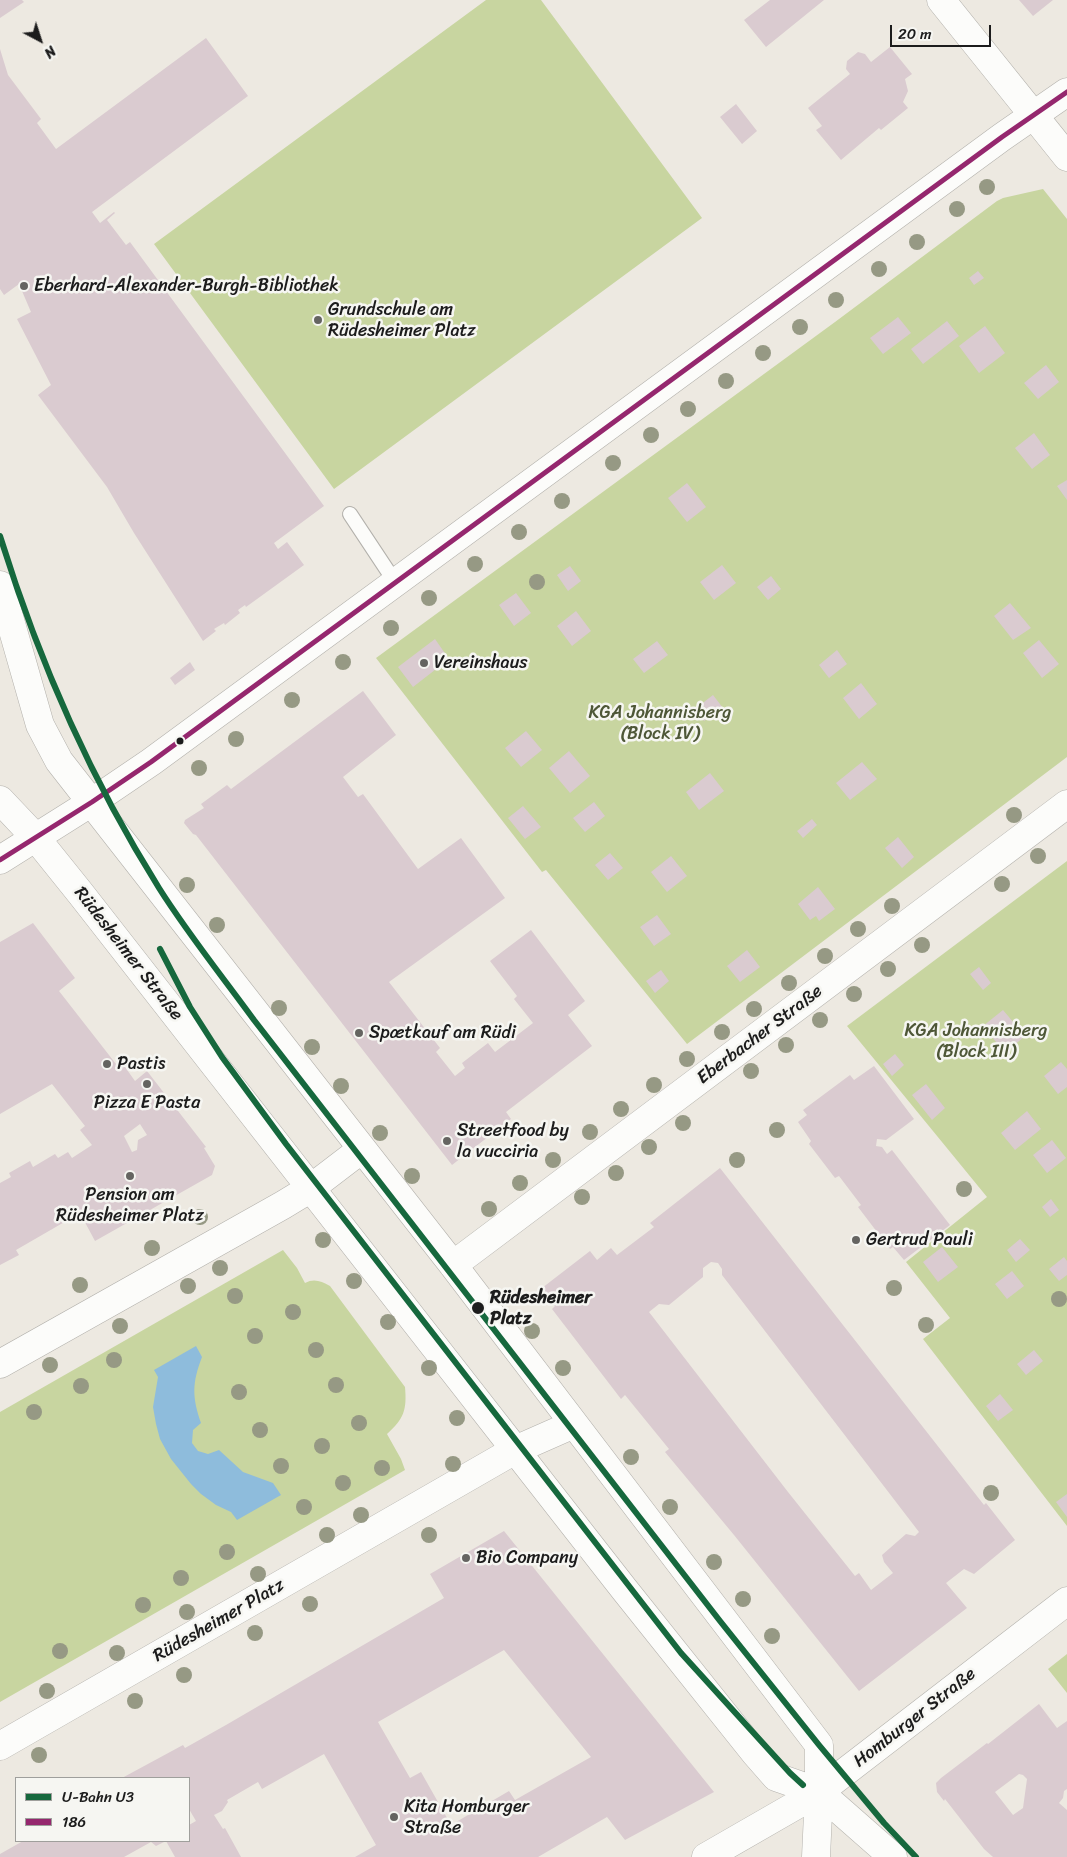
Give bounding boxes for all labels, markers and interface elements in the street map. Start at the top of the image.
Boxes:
north arrow [15,15,65,65]
scale bar [892,15,993,47]
text: 20 m [898,21,932,47]
text: N [38,39,62,65]
place label: Eberhard-Alexander-Burgh-Bibliothek [34,275,339,297]
marker: Eberhard-Alexander-Burgh-Bibliothek [18,280,30,292]
place label: Grundschule am Rüdesheimer Platz [328,299,476,342]
marker: Grundschule am Rüdesheimer Platz [312,314,324,326]
place label: Vereinshaus [434,652,528,674]
marker: Vereinshaus [418,657,430,669]
park label: KGA Johannisberg (Block IV) [589,702,731,744]
unlabelled marker [175,736,185,746]
street label: Rüdesheimer Straße [69,883,187,1025]
street label: Eberbacher Straße [693,981,827,1089]
park label: KGA Johannisberg (Block III) [905,1020,1047,1062]
place label: Spætkauf am Rüdi [369,1022,516,1044]
marker: Spætkauf am Rüdi [353,1027,365,1039]
place label: Pastis [117,1053,165,1075]
marker: Pastis [101,1058,113,1070]
marker: Pizza E Pasta [141,1078,153,1090]
place label: Pizza E Pasta [94,1092,200,1114]
place label: Streetfood by la vucciria [457,1120,569,1162]
marker: Streetfood by la vucciria [441,1135,453,1147]
marker: Pension am Rüdesheimer Platz [124,1170,136,1182]
place label: Pension am Rüdesheimer Platz [56,1184,204,1226]
place label: Gertrud Pauli [866,1229,973,1251]
marker: Gertrud Pauli [850,1234,862,1246]
place label: Rüdesheimer Platz [490,1287,592,1330]
marker: Rüdesheimer Platz [470,1300,486,1316]
place label: Bio Company [476,1547,578,1569]
marker: Bio Company [460,1552,472,1564]
street label: Rüdesheimer Platz [150,1575,288,1667]
street label: Homburger Straße [849,1663,981,1773]
legend [15,1777,190,1842]
text: U-Bahn U3 [62,1784,134,1810]
place label: Kita Homburger Straße [404,1796,529,1838]
text: 186 [62,1809,86,1835]
marker: Kita Homburger Straße [388,1811,400,1823]

